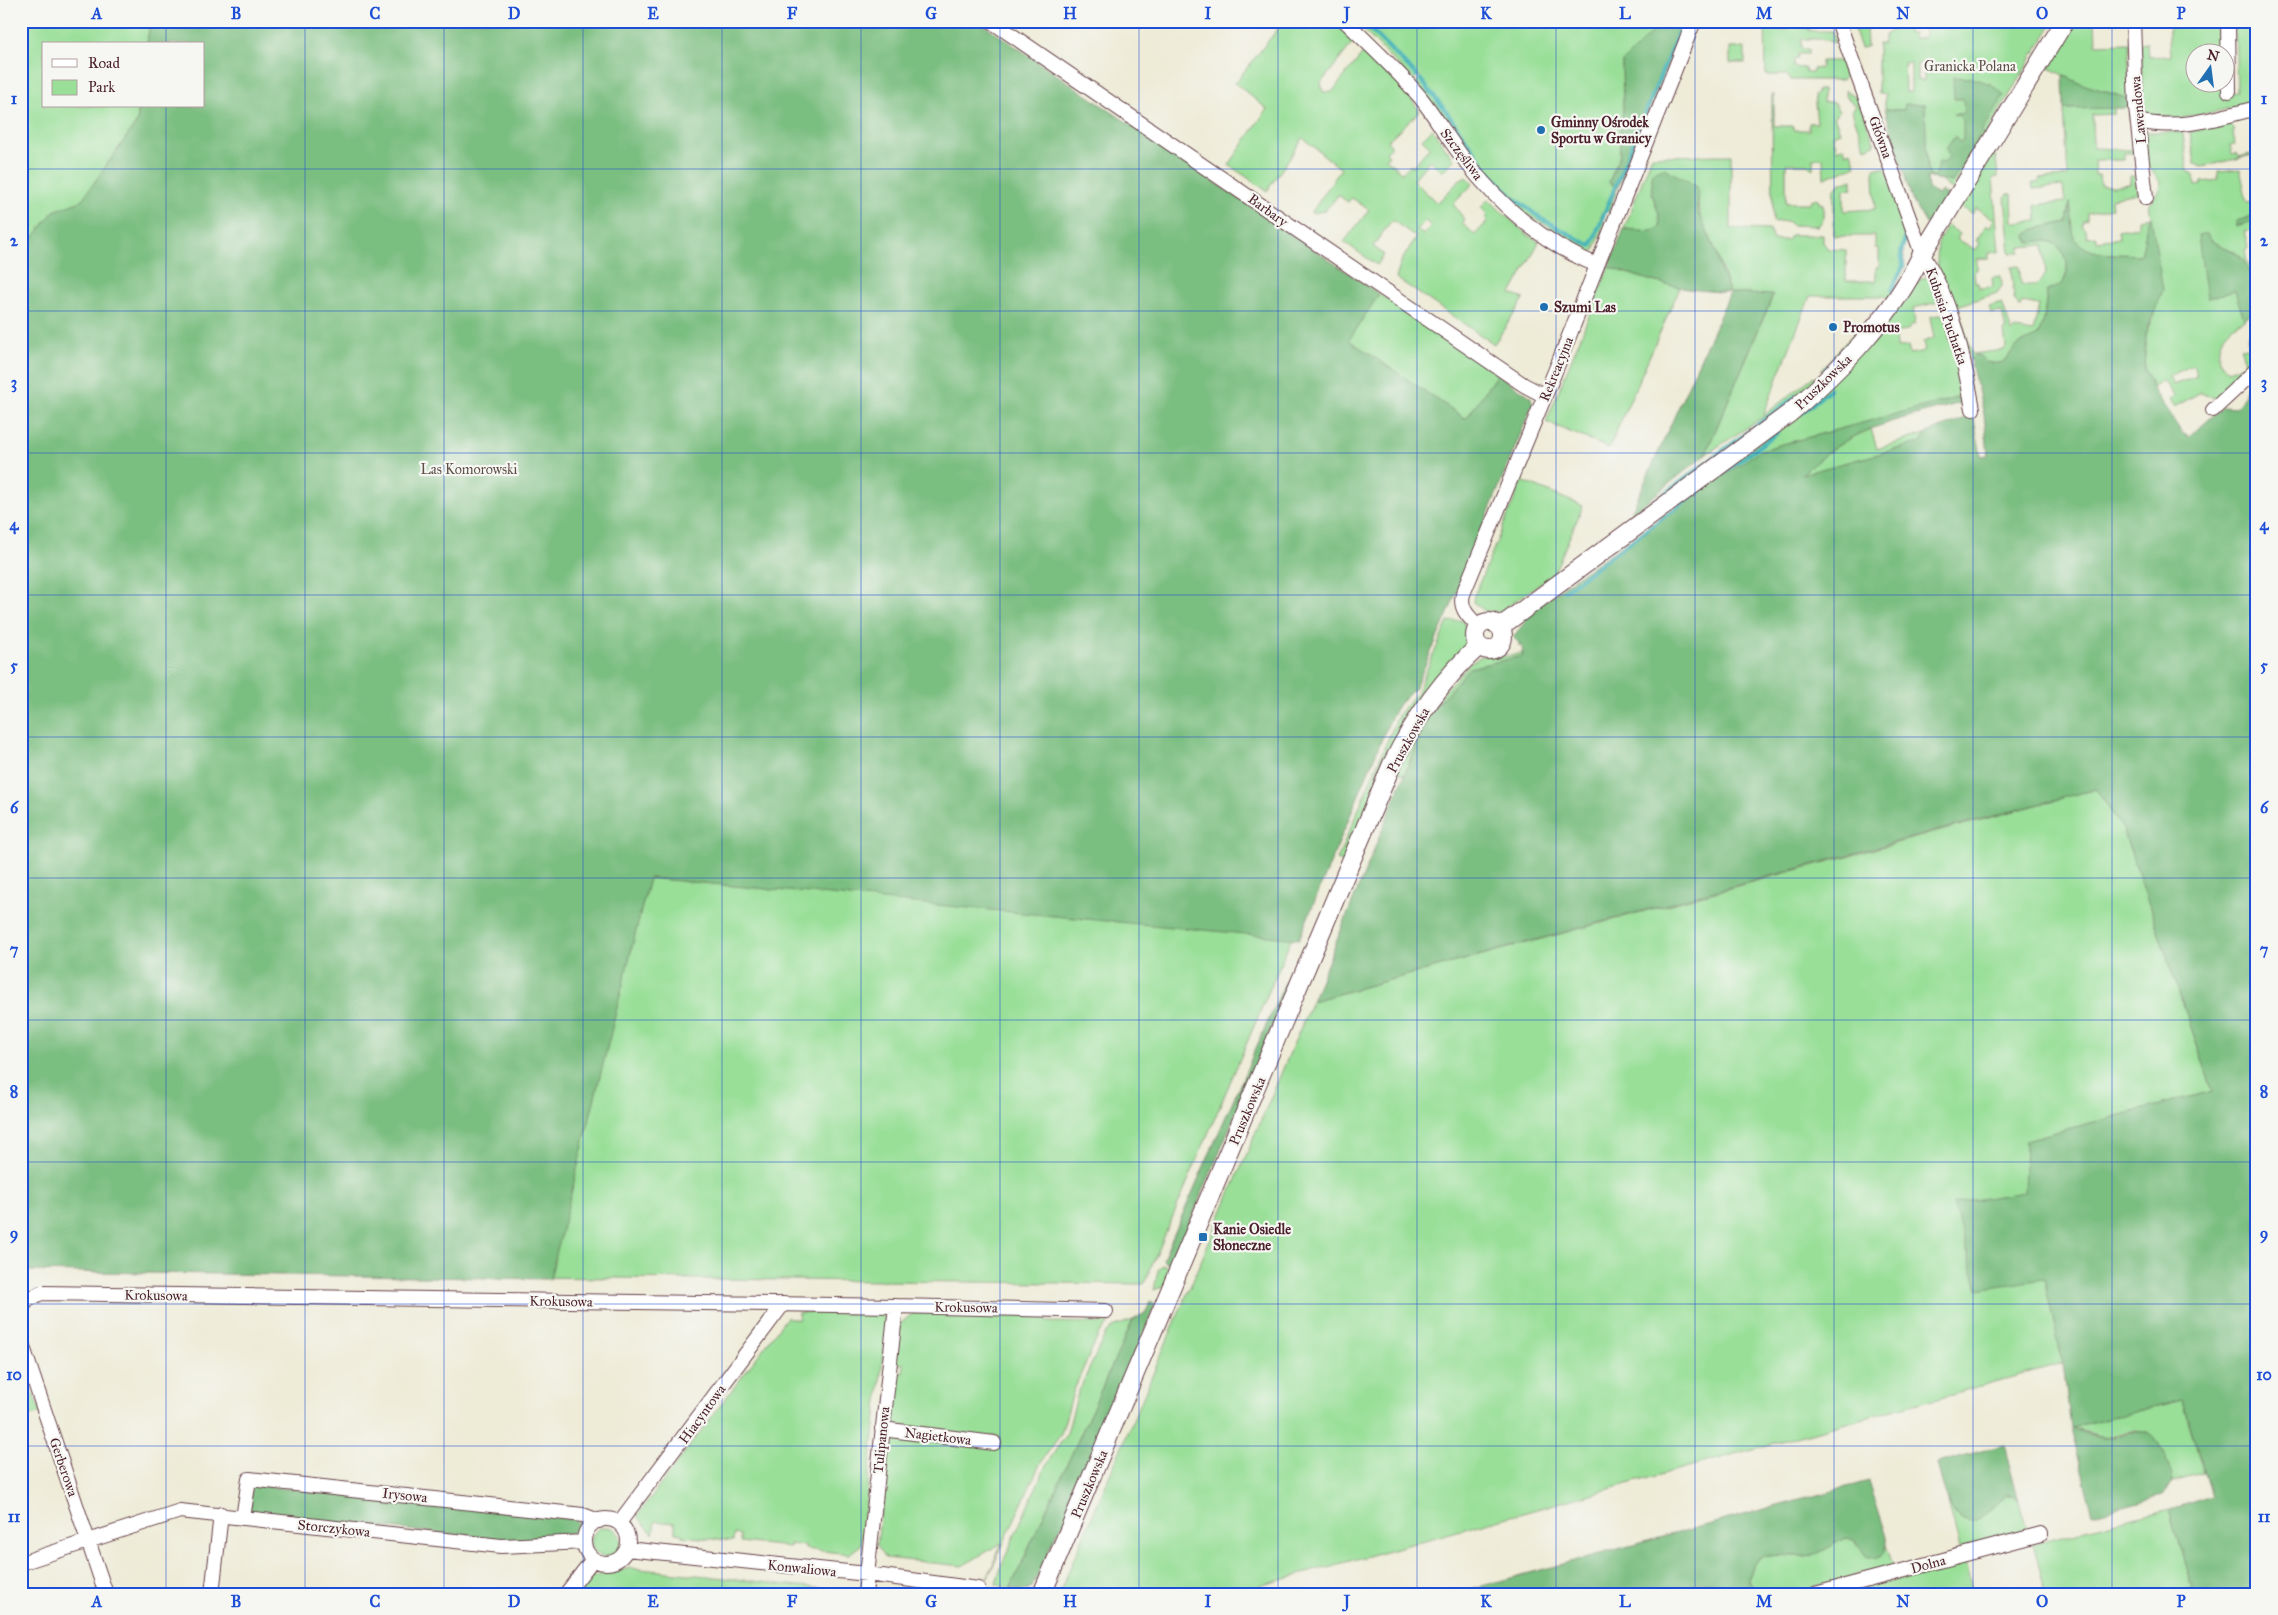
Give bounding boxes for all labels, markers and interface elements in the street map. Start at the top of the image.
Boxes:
text: A [91,4,103,23]
text: B [231,4,241,23]
text: C [370,4,381,23]
text: D [508,4,521,23]
text: E [647,4,659,23]
text: F [787,4,798,23]
text: G [925,4,937,23]
text: H [1063,4,1077,23]
text: I [1205,4,1212,23]
text: J [1342,4,1351,24]
text: K [1480,4,1492,23]
text: L [1619,4,1631,23]
text: M [1756,4,1773,23]
text: N [1896,4,1910,23]
text: O [2036,4,2048,23]
text: P [2176,4,2186,23]
legend [42,42,205,108]
north arrow [2186,42,2236,92]
text: N [2205,46,2221,66]
text: Road [88,54,120,72]
park label: Granicka Polana [1924,58,2016,75]
street label: Lawendowa [2127,75,2150,144]
text: Park [88,78,115,96]
text: 1 [11,89,18,108]
text: 1 [2261,89,2268,108]
place label: Gminny Ośrodek Sportu w Granicy [1551,114,1653,148]
street label: Główna [1865,114,1896,161]
marker: Gminny Ośrodek Sportu w Granicy [1535,124,1547,136]
street label: Szczęśliwa [1437,125,1487,184]
street label: Barbary [1245,190,1291,231]
text: 2 [10,231,19,250]
text: 2 [2260,231,2269,250]
street label: Kubusia Puchatka [1922,265,1971,367]
place label: Szumi Las [1554,299,1616,316]
marker: Szumi Las [1538,301,1550,313]
place label: Promotus [1843,319,1900,336]
marker: Promotus [1827,321,1839,333]
street label: Rekreacyjna [1536,334,1577,404]
street label: Pruszkowska [1791,351,1855,414]
text: 3 [11,373,17,393]
text: 3 [2261,373,2267,393]
park label: Las Komorowski [421,461,518,478]
text: 4 [10,515,20,535]
text: 4 [2260,515,2270,535]
text: 5 [10,656,18,675]
text: 5 [2260,656,2268,675]
street label: Pruszkowska [1383,704,1433,776]
text: 6 [10,798,19,817]
text: 6 [2260,798,2269,817]
text: 7 [10,940,19,959]
text: 7 [2260,940,2269,959]
street label: Pruszkowska [1225,1074,1269,1148]
text: 8 [10,1082,18,1101]
text: 8 [2260,1082,2268,1101]
place label: Kanie Osiedle Słoneczne [1213,1221,1291,1254]
text: 9 [10,1224,18,1244]
text: 9 [2260,1224,2268,1244]
marker: Kanie Osiedle Słoneczne [1197,1231,1209,1243]
street label: Krokusowa [124,1286,188,1305]
street label: Krokusowa [529,1292,593,1311]
street label: Krokusowa [934,1298,998,1317]
text: 10 [6,1365,22,1384]
text: 10 [2256,1365,2272,1384]
street label: Hiacyntowa [675,1381,730,1447]
street label: Tulipanowa [870,1406,893,1474]
street label: Nagietkowa [904,1424,972,1449]
street label: Gerberowa [46,1435,82,1499]
street label: Pruszkowska [1067,1447,1111,1521]
street label: Irysowa [382,1485,428,1506]
text: 11 [8,1507,21,1526]
text: 11 [2258,1507,2271,1526]
street label: Storczykowa [297,1516,371,1541]
street label: Dolna [1909,1552,1948,1577]
street label: Konwaliowa [767,1556,837,1581]
text: A [91,1592,103,1611]
text: B [231,1592,241,1611]
text: C [370,1592,381,1611]
text: D [508,1592,521,1611]
text: E [647,1592,659,1611]
text: F [787,1592,798,1611]
text: G [925,1592,937,1611]
text: H [1063,1592,1077,1611]
text: I [1205,1592,1212,1611]
text: J [1342,1592,1351,1612]
text: K [1480,1592,1492,1611]
text: L [1619,1592,1631,1611]
text: M [1756,1592,1773,1611]
text: N [1896,1592,1910,1611]
text: O [2036,1592,2048,1611]
text: P [2176,1592,2186,1611]

